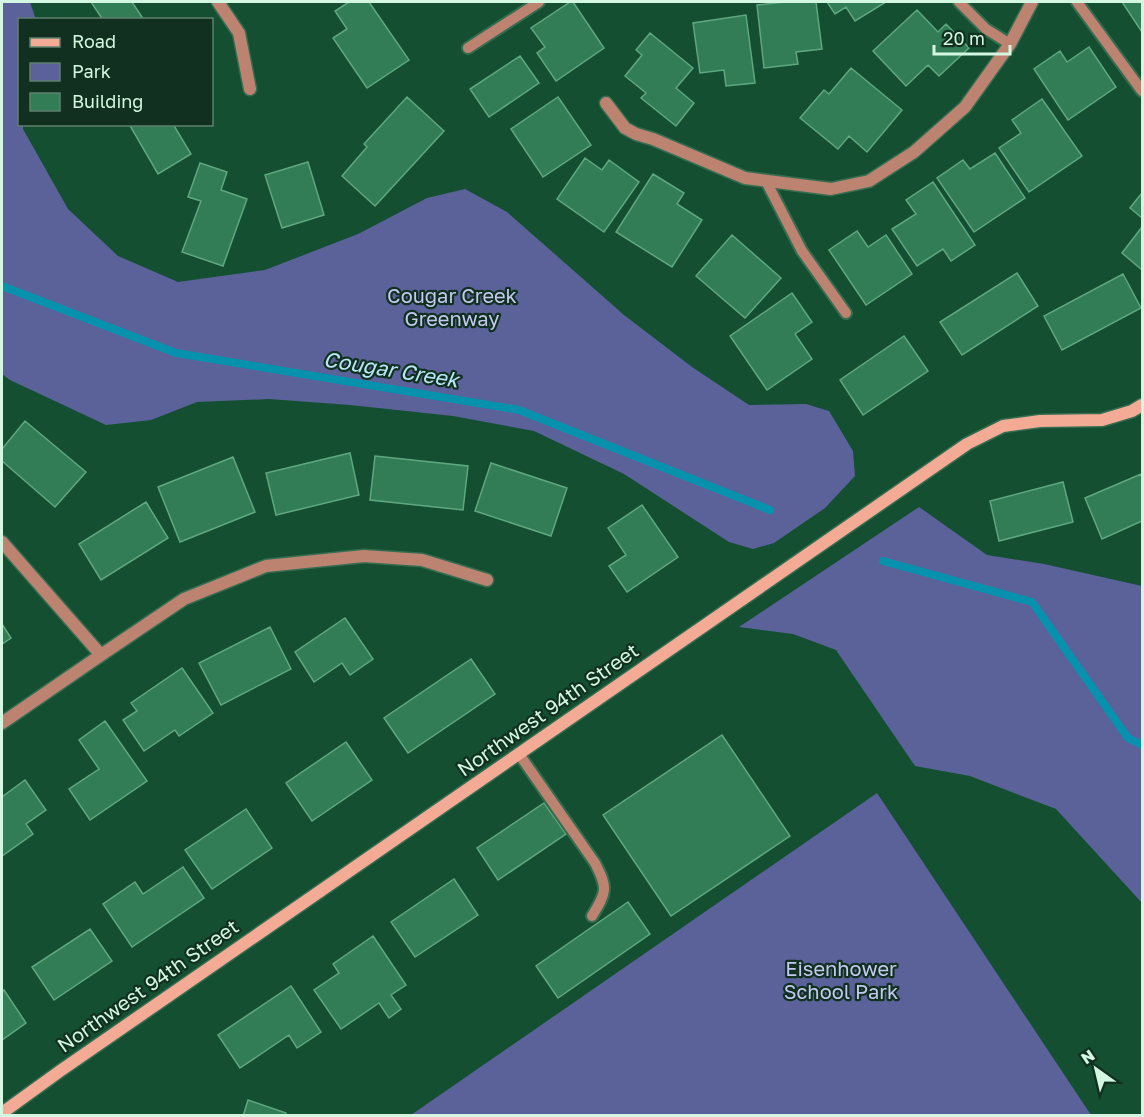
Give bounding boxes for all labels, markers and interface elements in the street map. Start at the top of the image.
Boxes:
legend [18,18,213,126]
scale bar [934,18,1010,56]
text: 20 m [943,27,985,49]
text: Road [72,30,116,52]
text: Park [72,60,111,82]
text: Building [72,90,143,112]
park label: Cougar Creek Greenway [387,283,517,330]
water label: Cougar Creek [322,346,463,393]
street label: Northwest 94th Street [452,638,643,781]
street label: Northwest 94th Street [52,914,243,1057]
park label: Eisenhower School Park [784,956,898,1003]
north arrow [1066,1039,1126,1099]
text: N [1077,1045,1098,1068]

